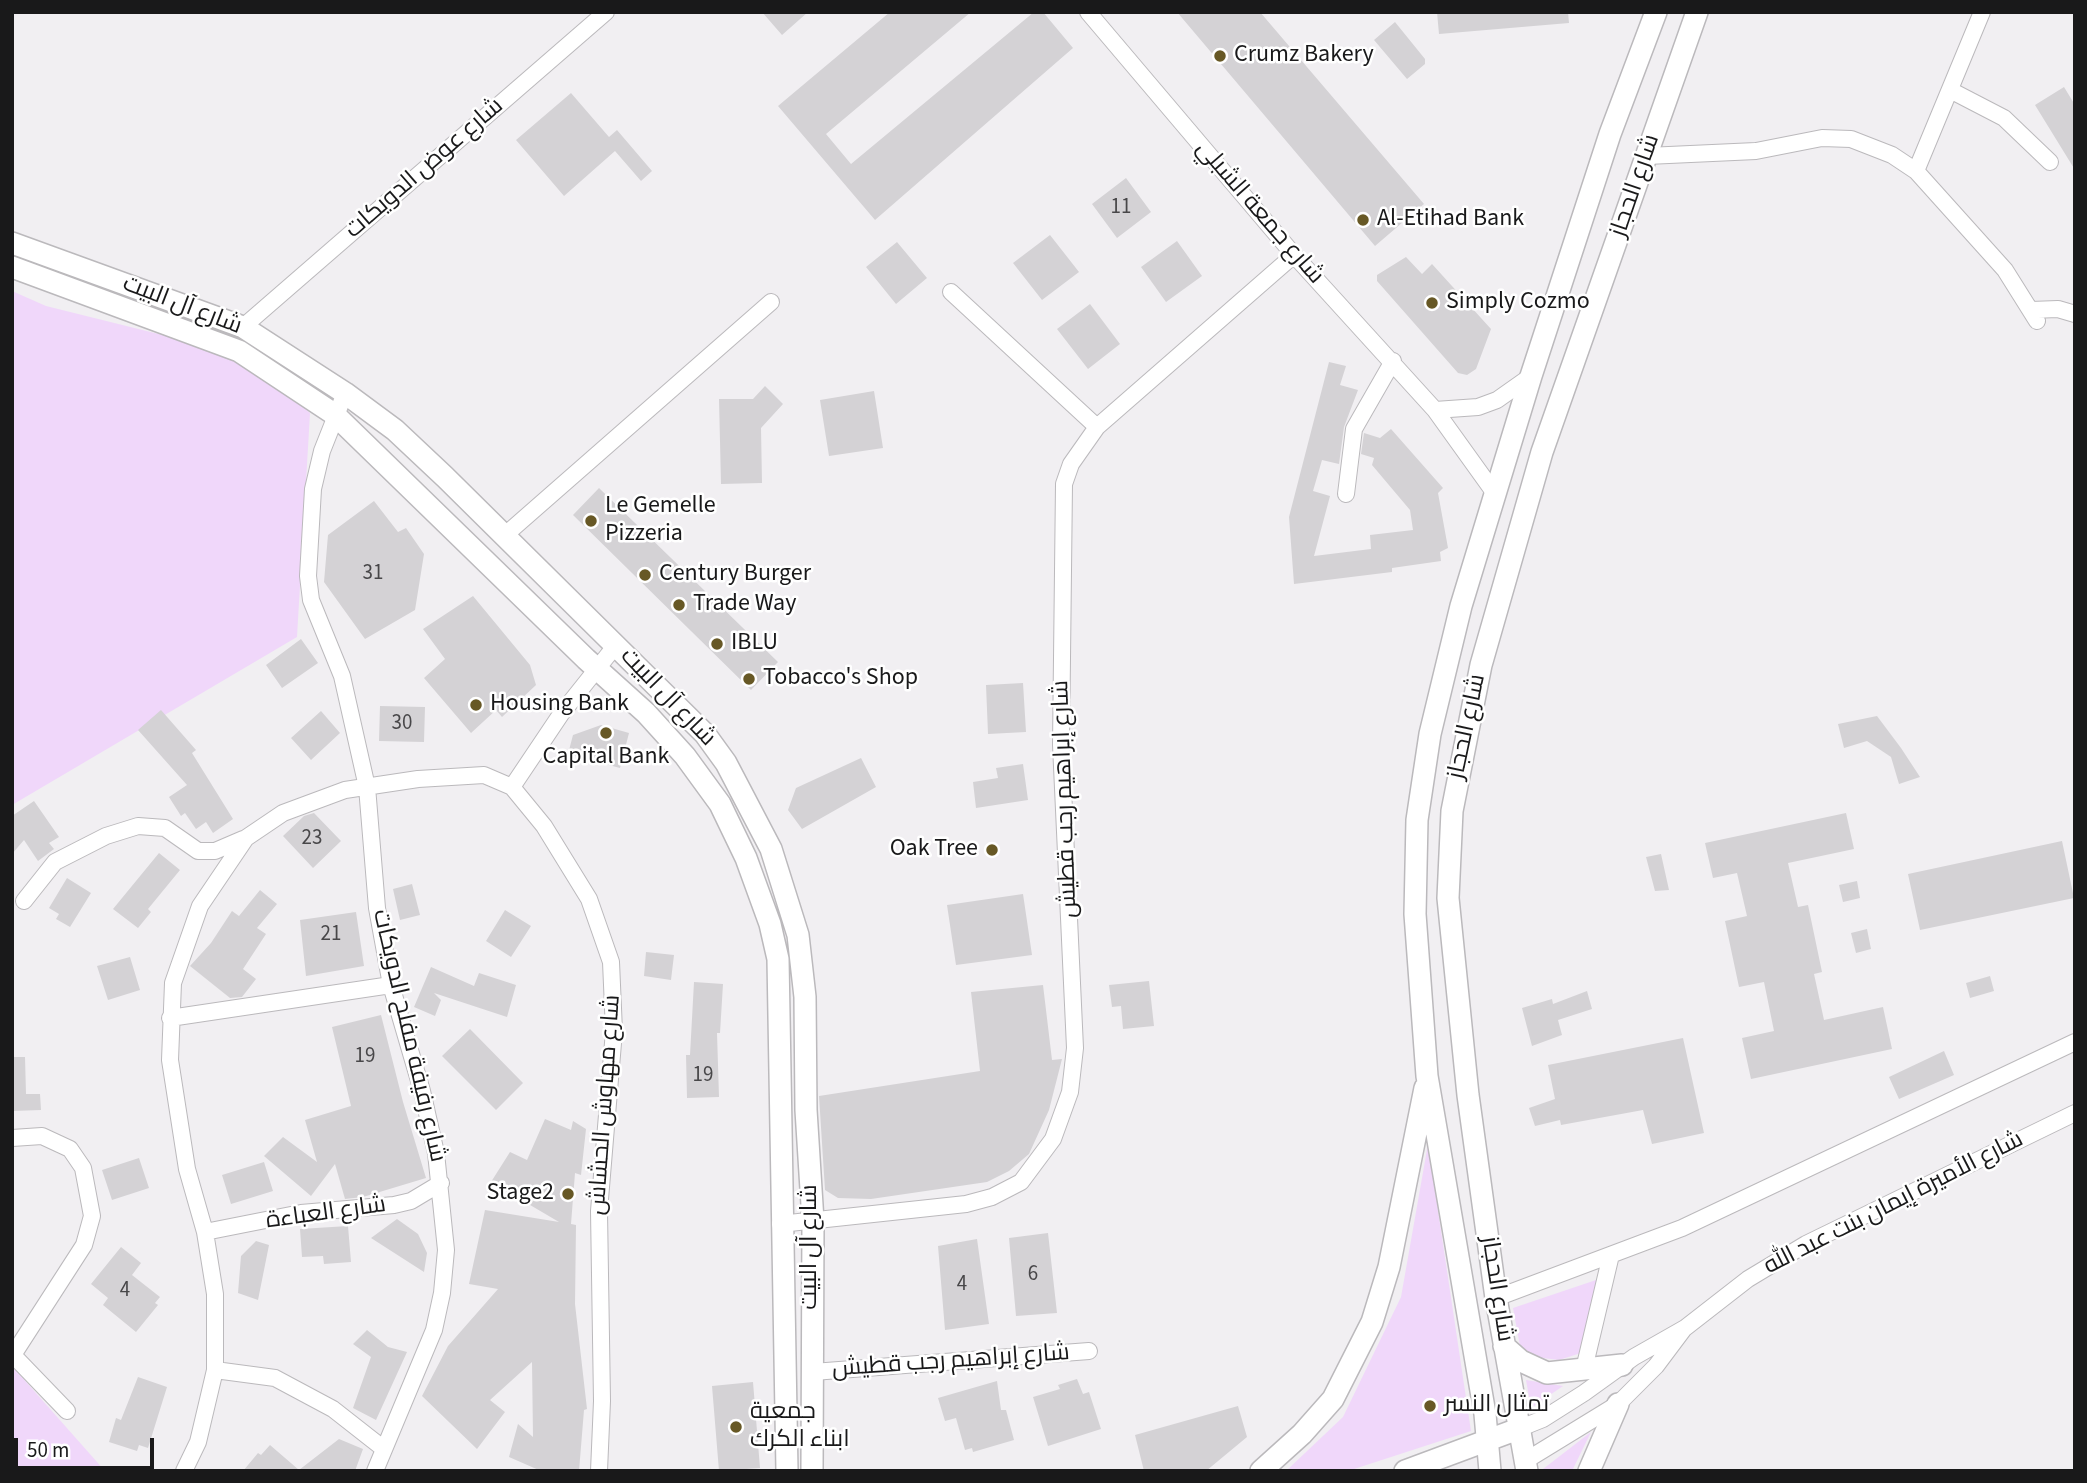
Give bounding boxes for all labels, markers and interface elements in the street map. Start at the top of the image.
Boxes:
place label: Crumz Bakery [1234,42,1374,70]
marker: Crumz Bakery [1212,48,1228,64]
street label: شارع عوض الدويكات [340,93,510,245]
street label: شارع الحجاز [1605,131,1667,241]
street label: شارع جمعة الشبلي [1189,135,1329,291]
house number: 11 [1111,195,1131,221]
place label: Al-Etihad Bank [1377,206,1524,234]
marker: Al-Etihad Bank [1355,212,1371,228]
street label: شارع آل البيت [118,270,246,342]
place label: Simply Cozmo [1446,289,1590,317]
marker: Simply Cozmo [1424,295,1440,311]
place label: Le Gemelle Pizzeria [605,493,716,549]
marker: Le Gemelle Pizzeria [583,513,599,529]
house number: 31 [363,561,383,587]
place label: Century Burger [659,561,811,589]
marker: Century Burger [637,567,653,583]
place label: Trade Way [693,591,796,619]
marker: Trade Way [671,597,687,613]
place label: IBLU [731,630,778,658]
marker: IBLU [709,636,725,652]
street label: شارع آل البيت [613,643,721,753]
place label: Tobacco's Shop [763,665,918,693]
marker: Tobacco's Shop [741,671,757,687]
street label: شارع الحجاز [1443,672,1493,782]
street label: شارع إبراهيم رجب قطيش [1047,679,1085,919]
place label: Housing Bank [490,691,629,719]
marker: Housing Bank [468,697,484,713]
house number: 30 [392,711,412,737]
marker: Capital Bank [598,725,614,741]
place label: Capital Bank [543,744,669,772]
house number: 23 [302,826,322,852]
place label: Oak Tree [890,836,978,864]
marker: Oak Tree [984,842,1000,858]
street label: شارع رفيفة مفلح الدويكات [365,907,451,1165]
house number: 21 [321,922,341,948]
street label: شارع مهاوش الحشاش [584,994,628,1216]
house number: 19 [355,1044,375,1070]
house number: 19 [693,1063,713,1089]
street label: شارع الأميرة إيمان بنت عبد الله [1760,1126,2028,1282]
place label: Stage2 [486,1180,554,1208]
street label: شارع آل البيت [797,1184,825,1310]
marker: Stage2 [560,1186,576,1202]
street label: شارع العباءة [264,1191,388,1237]
street label: شارع الحجاز [1473,1234,1519,1344]
house number: 6 [1028,1262,1038,1288]
house number: 4 [957,1272,967,1298]
house number: 4 [120,1278,130,1304]
street label: شارع إبراهيم رجب قطيش [831,1339,1071,1385]
place label: تمثال النسر [1444,1392,1549,1420]
marker: تمثال النسر [1422,1398,1438,1414]
place label: جمعية ابناء الكرك [750,1399,850,1455]
marker: جمعية ابناء الكرك [728,1419,744,1435]
scale bar [18,1424,158,1468]
text: 50 m [27,1435,69,1465]

